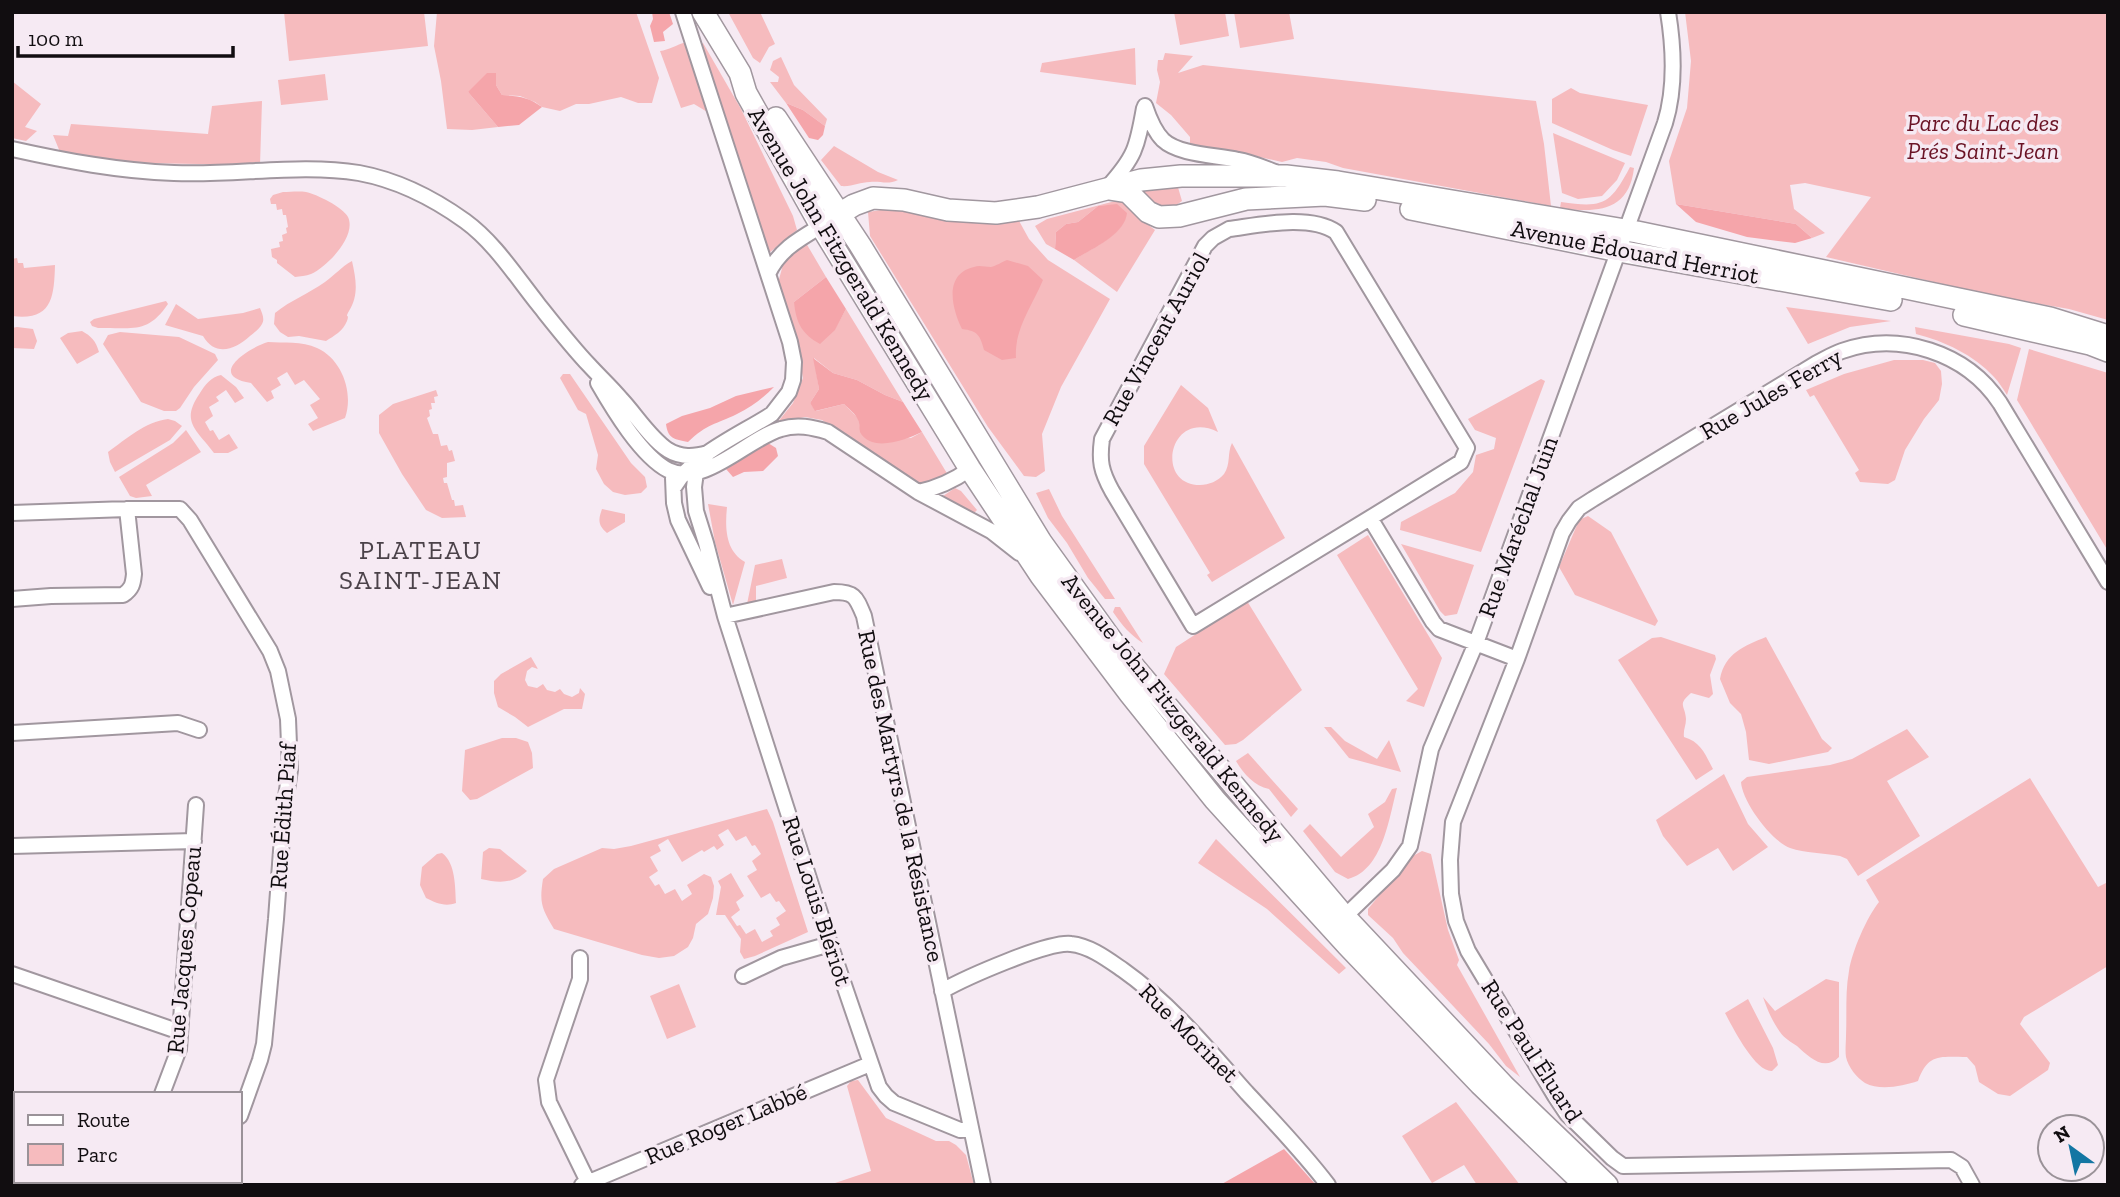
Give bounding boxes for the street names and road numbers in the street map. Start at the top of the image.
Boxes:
street label: Avenue John Fitzgerald Kennedy [742,102,941,407]
street label: Avenue Édouard Herriot [1509,213,1762,290]
street label: Rue Vincent Auriol [1096,247,1215,430]
street label: Rue Jules Ferry [1695,341,1847,446]
street label: Rue Maréchal Juin [1471,432,1564,621]
street label: Avenue John Fitzgerald Kennedy [1056,567,1291,849]
street label: Rue des Martyrs de la Résistance [852,627,951,965]
street label: Rue Édith Piaf [263,740,302,890]
street label: Rue Louis Blériot [776,812,859,989]
street label: Rue Jacques Copeau [160,844,207,1055]
street label: Rue Paul Éluard [1476,974,1589,1128]
street label: Rue Morinet [1134,977,1245,1088]
street label: Rue Roger Labbé [641,1076,811,1171]

